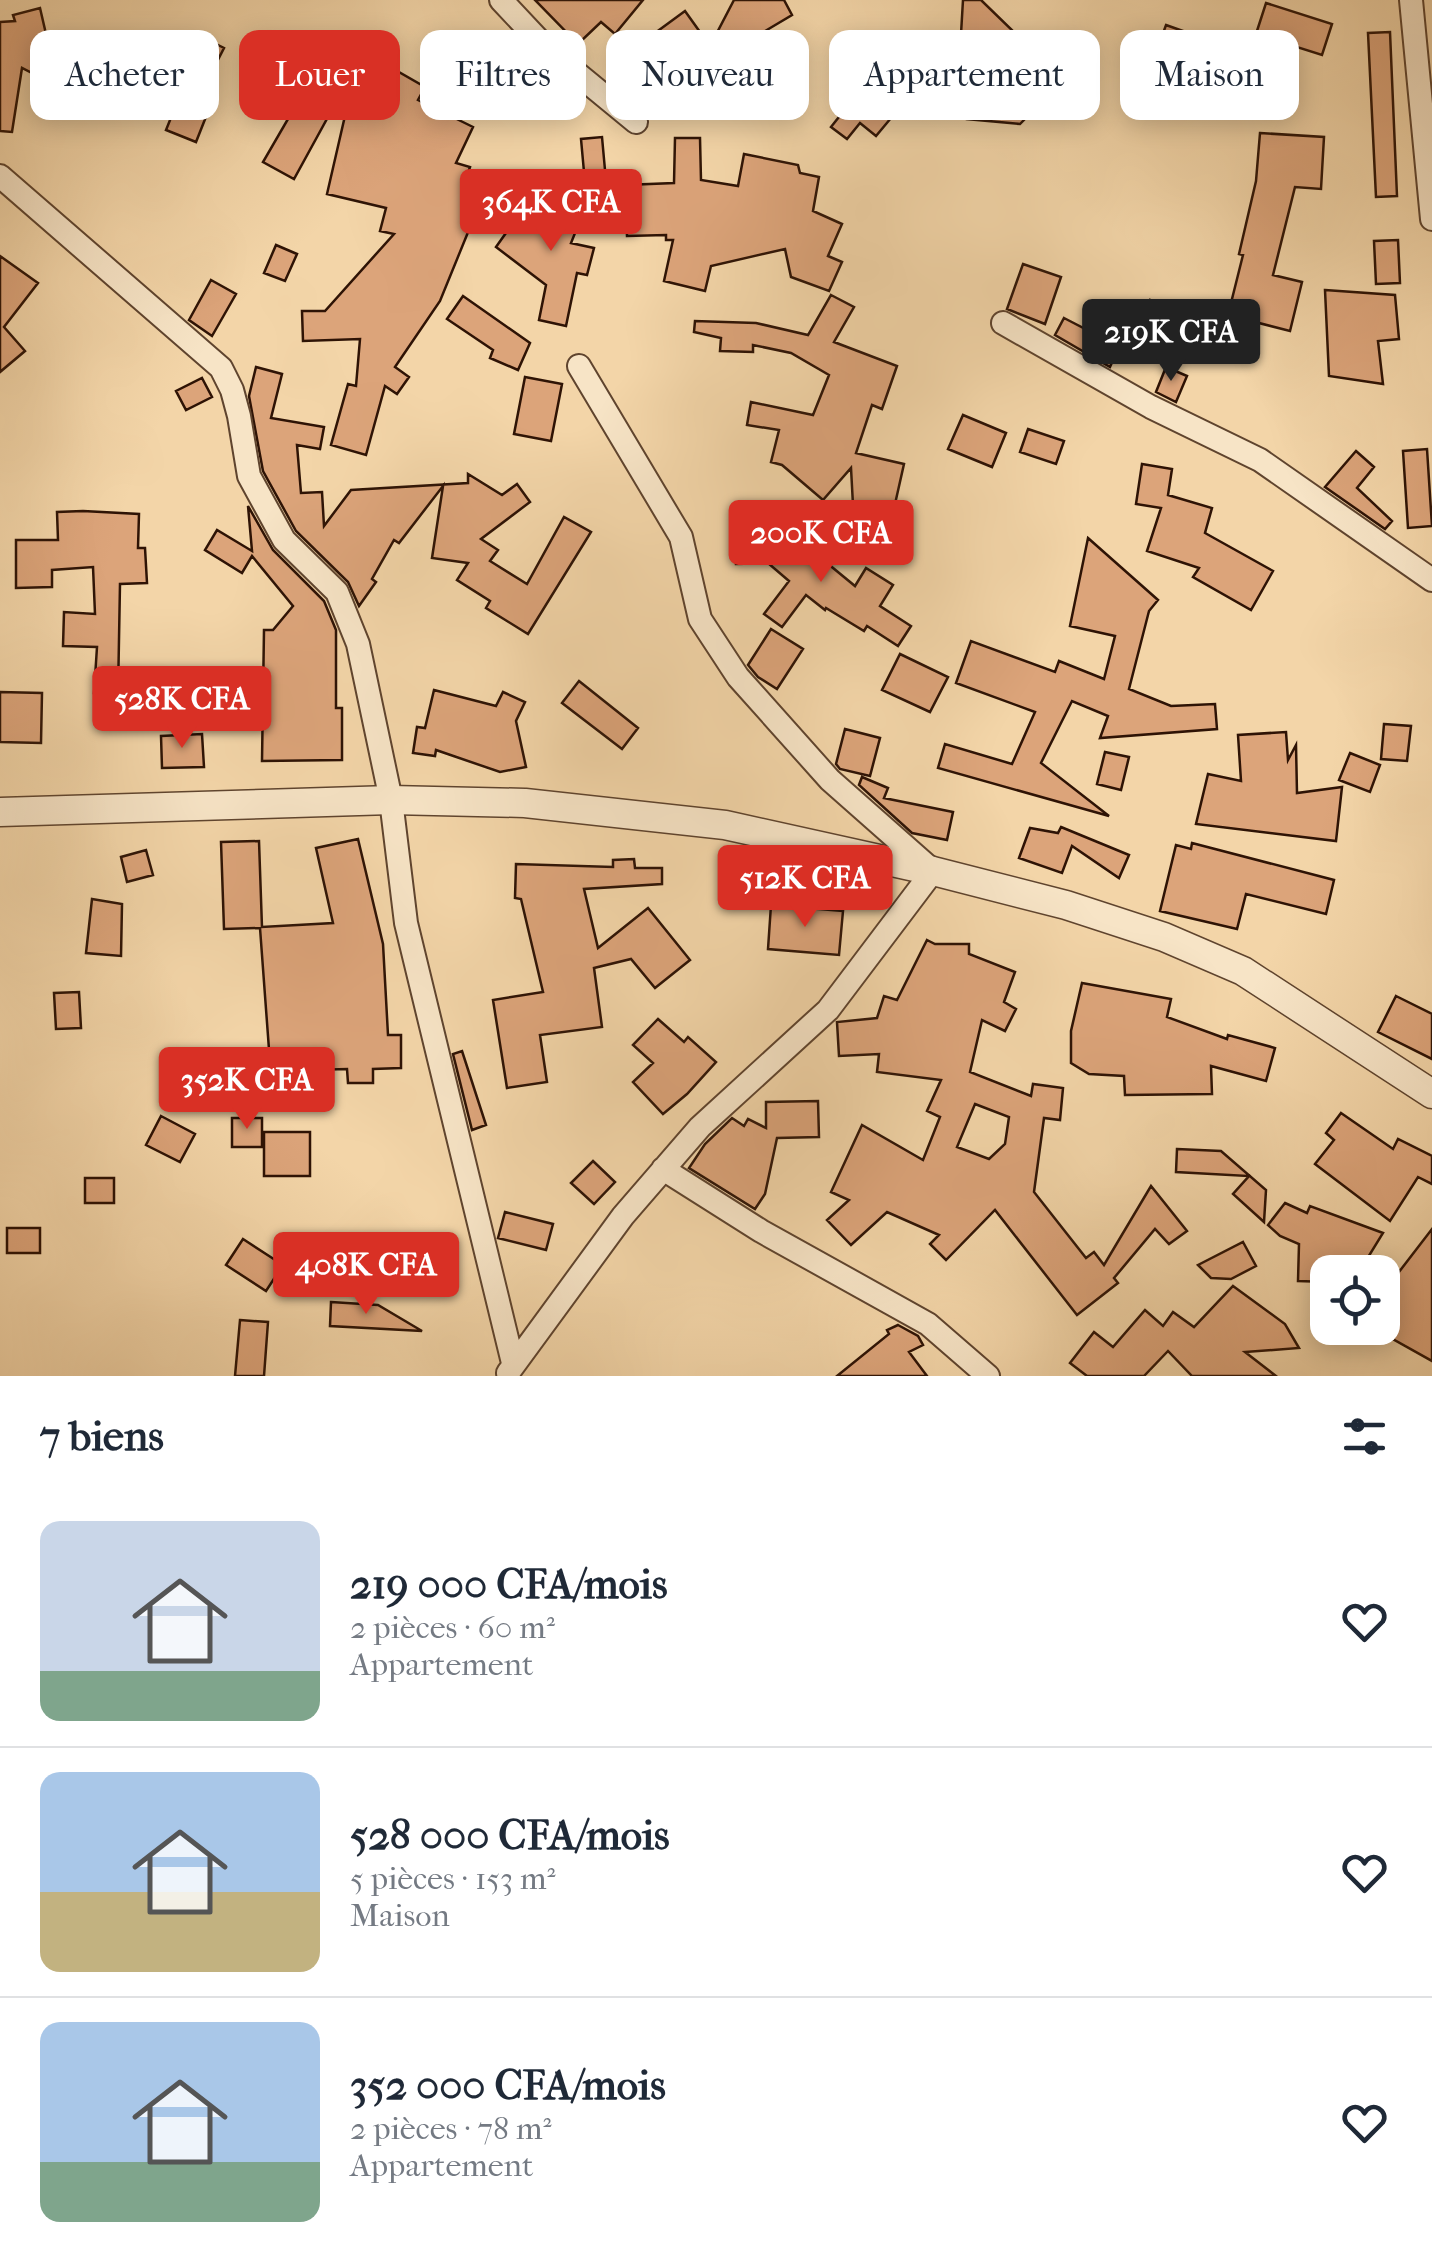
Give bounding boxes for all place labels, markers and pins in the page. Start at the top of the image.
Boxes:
pin: 364K CFA [448,169,654,254]
pin: 219K CFA [1068,299,1274,384]
pin: 200K CFA [718,500,924,585]
pin: 528K CFA [79,666,285,751]
pin: 512K CFA [702,845,908,930]
pin: 352K CFA [144,1047,350,1132]
pin: 408K CFA [263,1232,469,1317]

